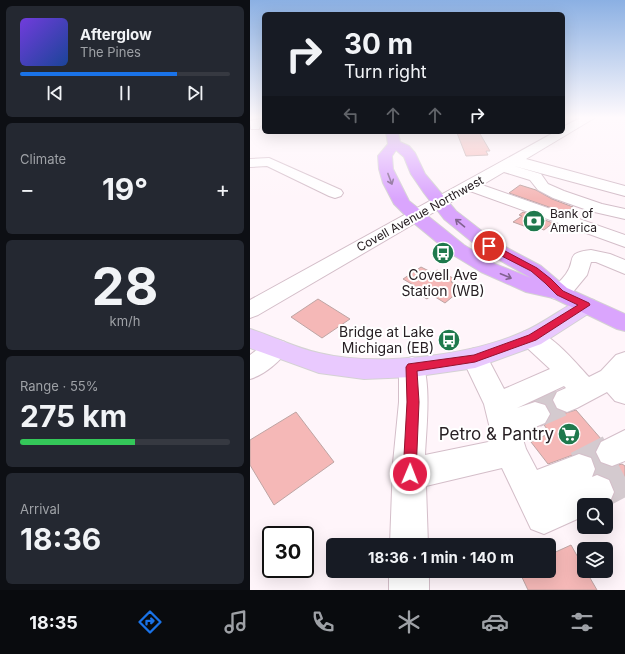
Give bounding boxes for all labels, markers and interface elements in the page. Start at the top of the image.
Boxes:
text: Afterglow [80,25,152,44]
text: 30 m [344,27,413,61]
icon: right [278,28,330,80]
text: The Pines [80,44,141,60]
text: Turn right [344,61,427,82]
icon: previous [44,82,66,104]
icon: pause [114,82,136,104]
icon: next [184,82,206,104]
icon: left [340,104,362,126]
icon: ahead [382,104,404,126]
icon: ahead [424,104,446,126]
icon: right [466,104,488,126]
text: Climate [20,151,66,167]
text: 19° [102,171,148,207]
street label: Covell Avenue Northwest [354,172,486,255]
one-way arrow [386,173,394,185]
text: − [20,176,35,202]
text: + [215,176,230,202]
place label: Bank of America [550,206,597,235]
bank icon: Bank of America [521,208,547,234]
one-way arrow [454,219,465,228]
pin [472,229,506,263]
icon: arrive [478,235,500,257]
bus stop icon: Covell Ave Station (WB) [430,240,456,266]
text: 28 [92,255,158,318]
place label: Covell Ave Station (WB) [401,266,485,299]
one-way arrow [500,273,512,280]
text: km/h [110,313,140,329]
place label: Bridge at Lake Michigan (EB) [339,323,434,356]
bus stop icon: Bridge at Lake Michigan (EB) [436,327,462,353]
text: Range · 55% [20,378,98,394]
text: 275 km [20,398,127,434]
supermarket icon: Petro & Pantry [556,421,582,447]
place label: Petro & Pantry [439,424,554,444]
position arrow [389,453,431,495]
map controls [577,498,613,578]
button: search [577,498,613,534]
text: Arrival [20,501,60,517]
text: 18:36 [20,521,101,557]
speed limit sign: 30 [262,526,314,578]
button: layers [577,542,613,578]
text: 18:36 · 1 min · 140 m [368,548,514,567]
icon: directions [136,608,164,636]
icon: music [222,608,250,636]
icon: phone [309,608,337,636]
icon: climate [395,608,423,636]
icon: car [481,608,509,636]
icon: filters [568,608,596,636]
text: 18:35 [29,612,78,633]

